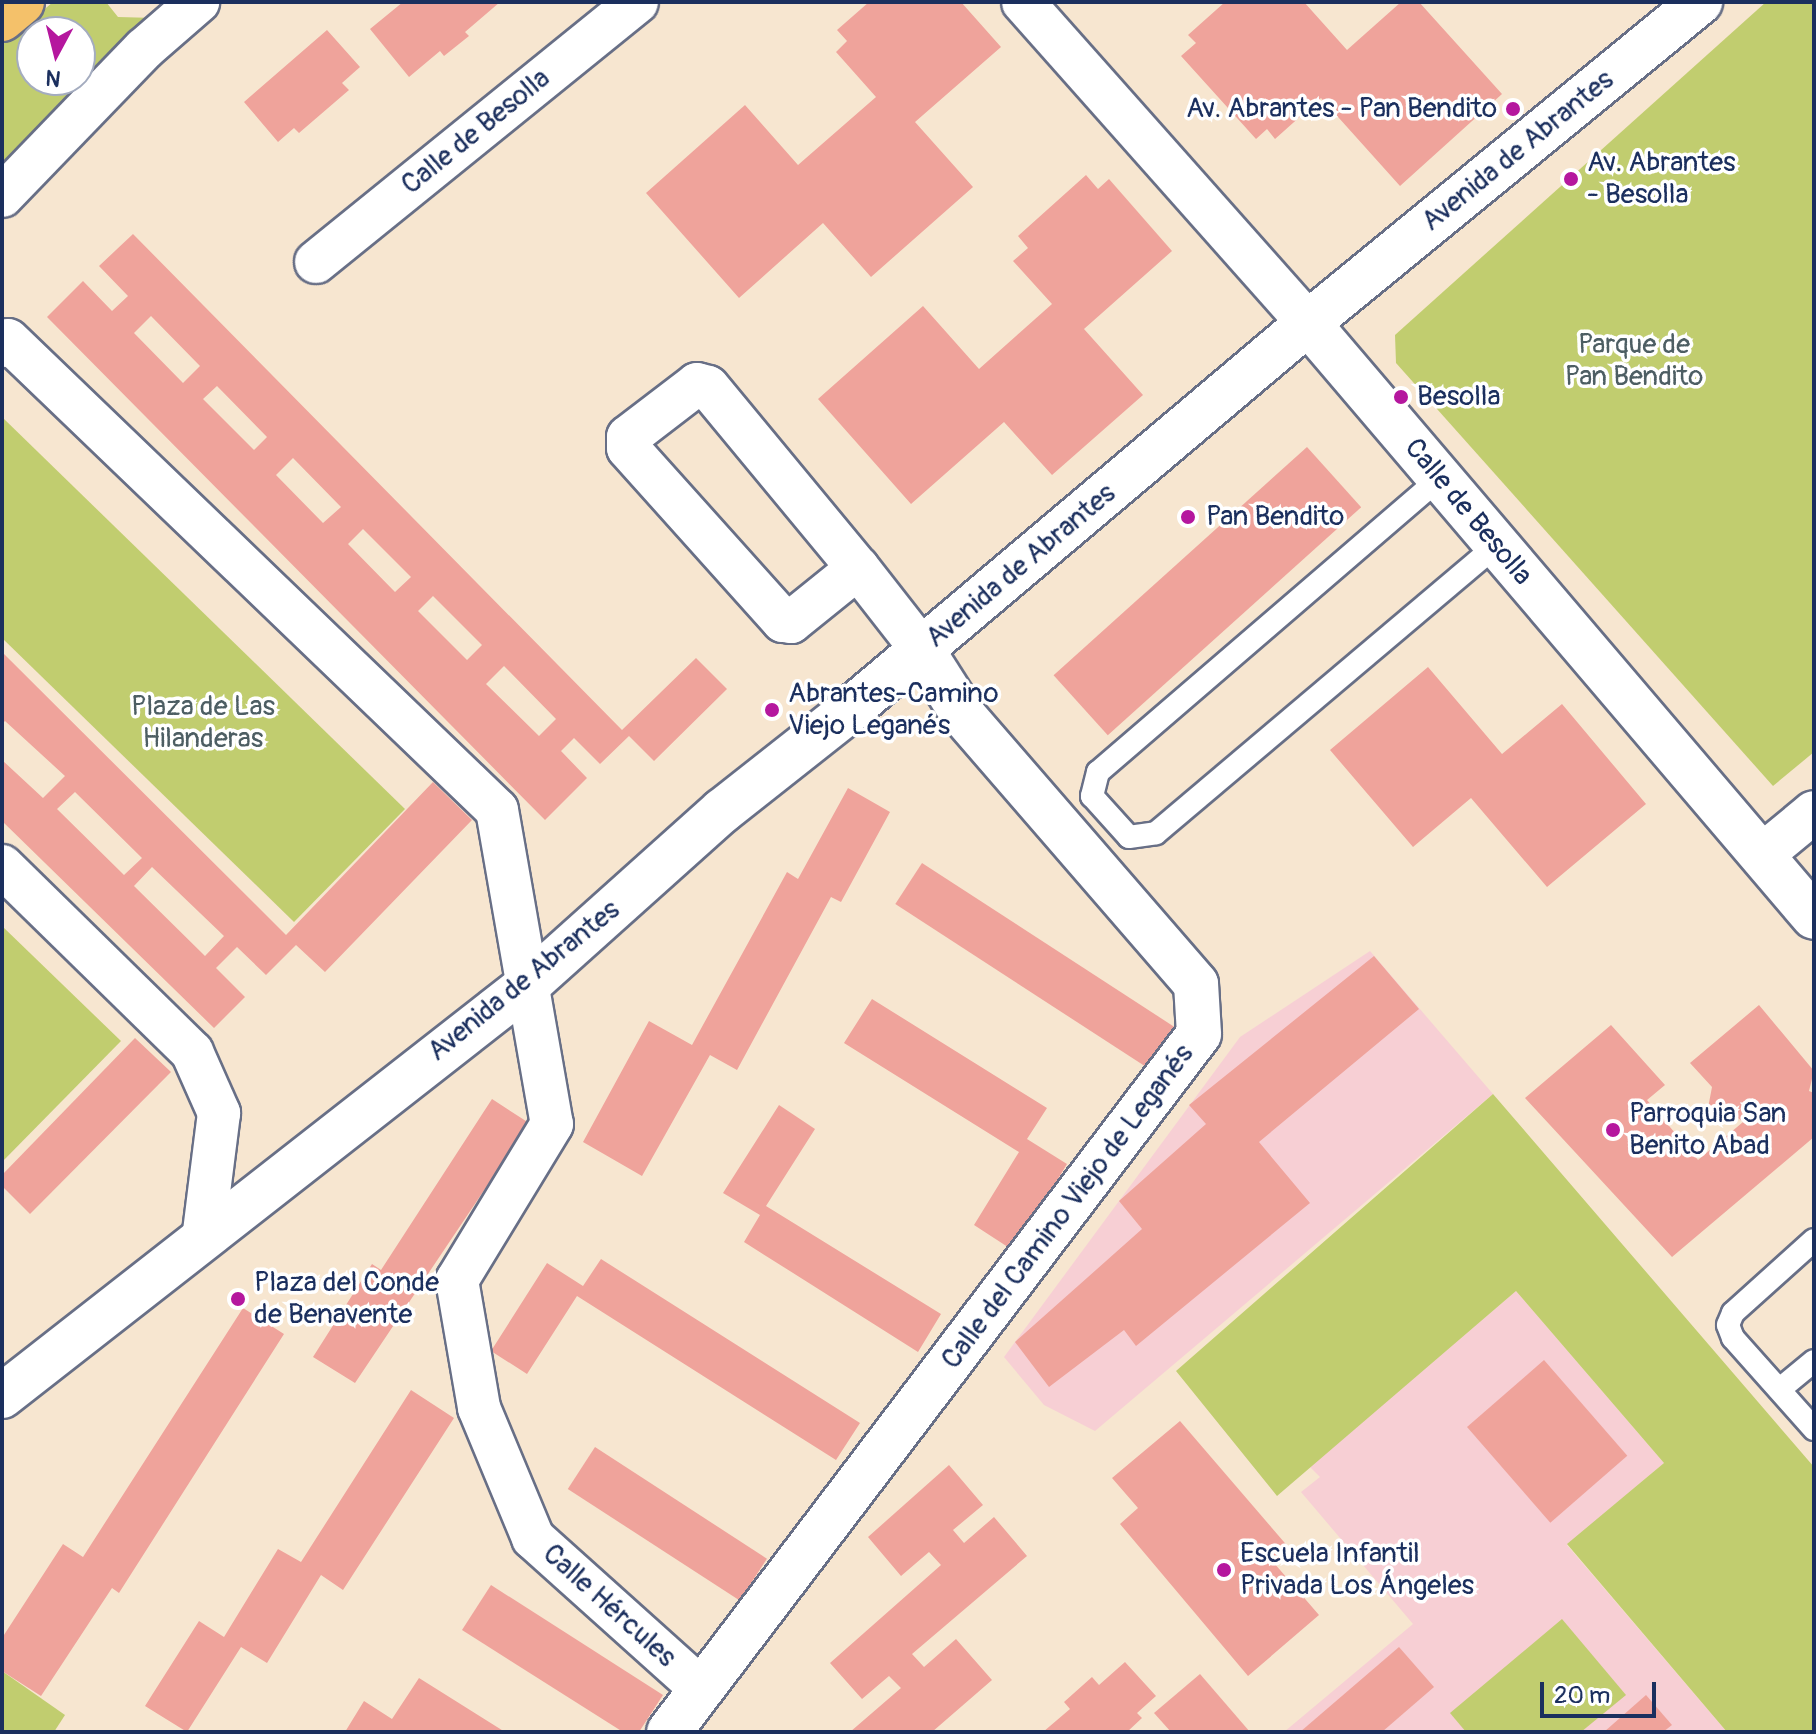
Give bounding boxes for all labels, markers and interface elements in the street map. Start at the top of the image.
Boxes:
north arrow [16,16,96,96]
street label: Calle de Besolla [395,62,557,202]
text: N [44,63,62,93]
street label: Avenida de Abrantes [1415,63,1621,239]
place label: Av. Abrantes - Pan Bendito [1186,92,1497,126]
marker: Av. Abrantes - Pan Bendito [1504,100,1522,118]
place label: Av. Abrantes - Besolla [1587,146,1736,212]
marker: Av. Abrantes - Besolla [1562,170,1580,188]
park label: Parque de Pan Bendito [1565,328,1703,394]
place label: Besolla [1417,380,1501,414]
marker: Besolla [1392,388,1410,406]
street label: Calle de Besolla [1397,432,1539,592]
street label: Avenida de Abrantes [919,477,1123,655]
place label: Pan Bendito [1206,500,1344,534]
marker: Pan Bendito [1177,506,1199,528]
place label: Abrantes-Camino Viejo Leganés [788,677,999,743]
park label: Plaza de Las Hilanderas [131,690,275,756]
marker: Abrantes-Camino Viejo Leganés [763,701,781,719]
street label: Avenida de Abrantes [421,893,627,1069]
street label: Calle del Camino Viejo de Leganés [935,1038,1201,1376]
place label: Parroquia San Benito Abad [1629,1097,1786,1163]
marker: Parroquia San Benito Abad [1604,1121,1622,1139]
place label: Plaza del Conde de Benavente [254,1266,439,1332]
marker: Plaza del Conde de Benavente [229,1290,247,1308]
place label: Escuela Infantil Privada Los Ángeles [1240,1537,1474,1603]
street label: Calle Hércules [536,1538,682,1674]
marker: Escuela Infantil Privada Los Ángeles [1215,1561,1233,1579]
scale bar [1544,1666,1660,1716]
text: 20 m [1554,1681,1610,1710]

